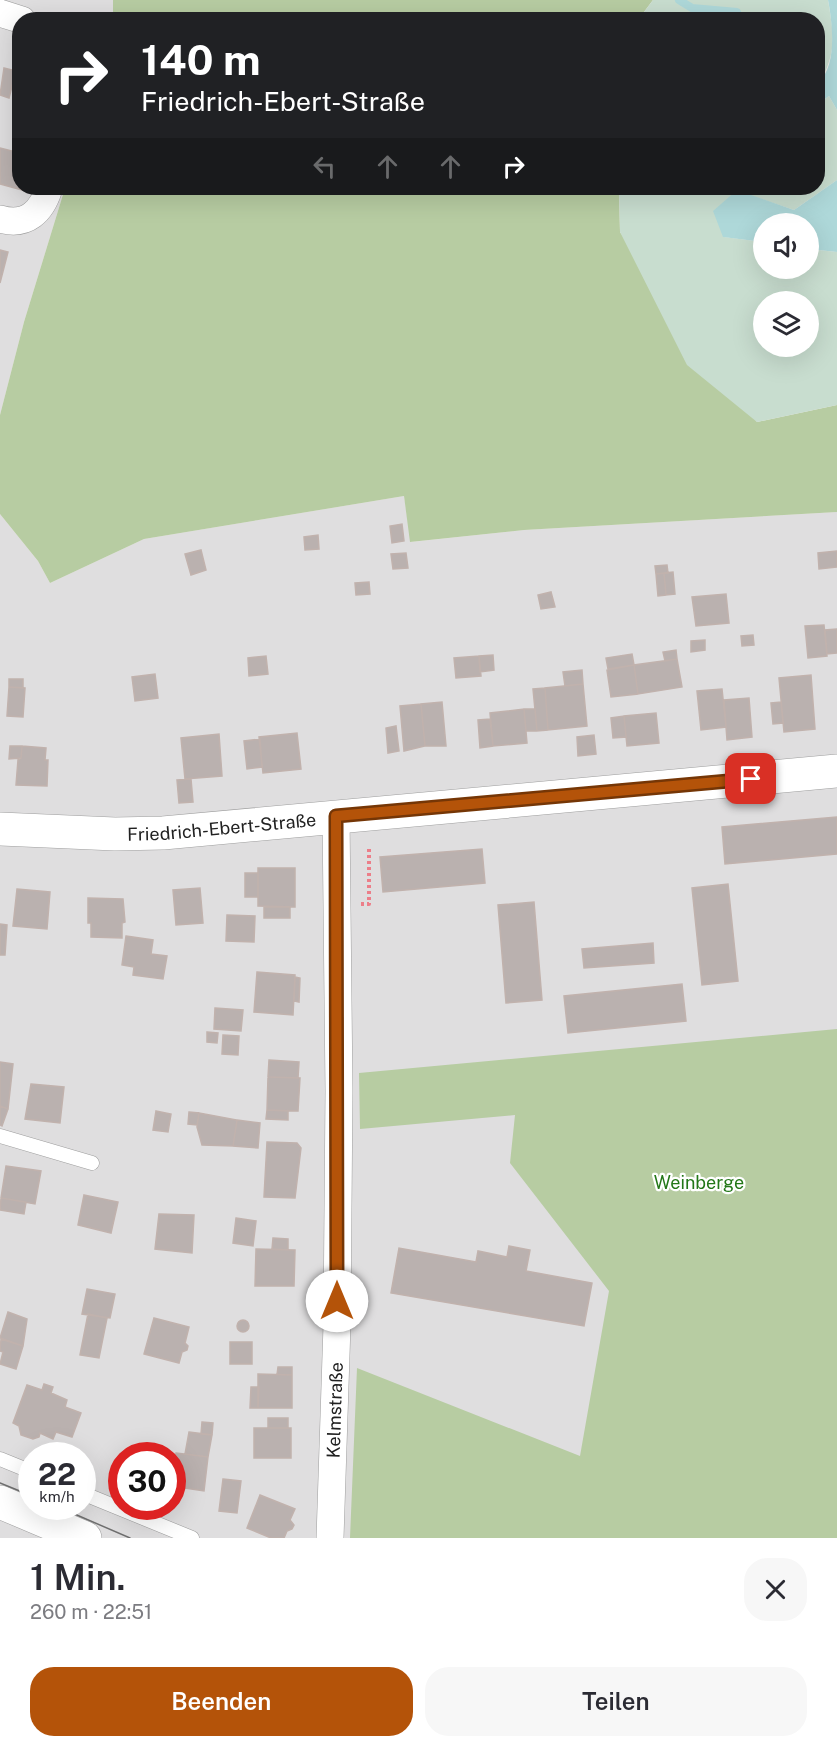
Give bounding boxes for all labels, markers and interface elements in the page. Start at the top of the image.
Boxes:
text: 140 m [141,35,261,84]
icon: right [42,36,120,114]
text: Friedrich-Ebert-Straße [141,85,425,117]
icon: left [308,150,341,183]
icon: ahead [371,150,404,183]
icon: ahead [434,150,467,183]
icon: right [497,150,530,183]
map controls [753,213,819,357]
button: sound [753,213,819,279]
button: layers [753,291,819,357]
pin [725,753,776,804]
icon: arrive [734,762,767,795]
street label: Friedrich-Ebert-Straße [127,808,317,844]
park label: Weinberge [654,1172,744,1193]
position arrow [305,1269,369,1333]
street label: Kelmstraße [322,1362,346,1459]
speed limit sign: 30 [108,1442,186,1520]
text: 22 [38,1456,76,1492]
text: km/h [39,1488,75,1505]
text: 1 Min. [30,1556,126,1598]
button: close [744,1558,807,1621]
text: 260 m · 22:51 [30,1600,152,1624]
button: Beenden [30,1667,413,1736]
button: Teilen [425,1667,807,1736]

